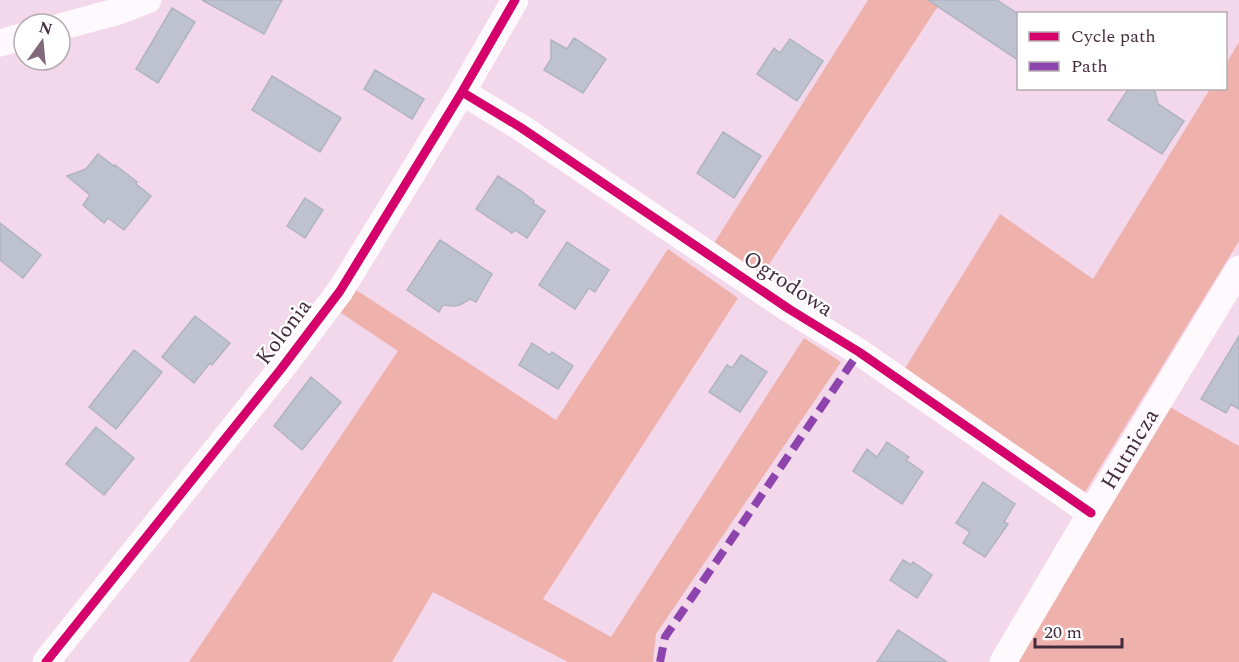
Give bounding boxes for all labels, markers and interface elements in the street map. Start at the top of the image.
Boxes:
north arrow [12,12,72,72]
legend [1017,12,1227,90]
text: N [36,15,55,42]
text: Cycle path [1071,23,1156,50]
text: Path [1071,53,1108,80]
street label: Ogrodowa [736,242,840,326]
street label: Kolonia [248,292,320,372]
street label: Hutnicza [1093,402,1167,496]
scale bar [1035,611,1122,649]
text: 20 m [1044,619,1082,646]

